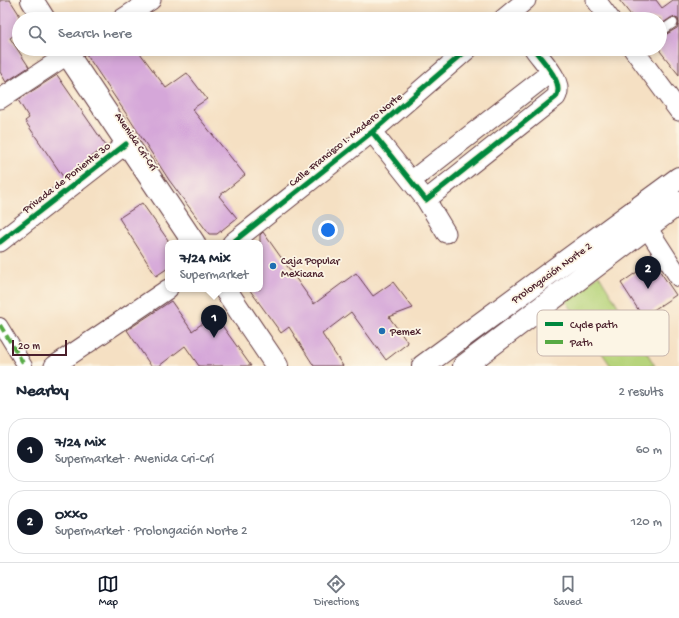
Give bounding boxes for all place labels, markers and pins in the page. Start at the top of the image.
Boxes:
place label: Caja Popular Mexicana [281,256,341,281]
pin: 2 [635,256,661,289]
marker: Caja Popular Mexicana [268,261,278,271]
pin: 1 [201,305,227,338]
marker: Pemex [377,326,387,336]
place label: Pemex [389,327,421,339]

